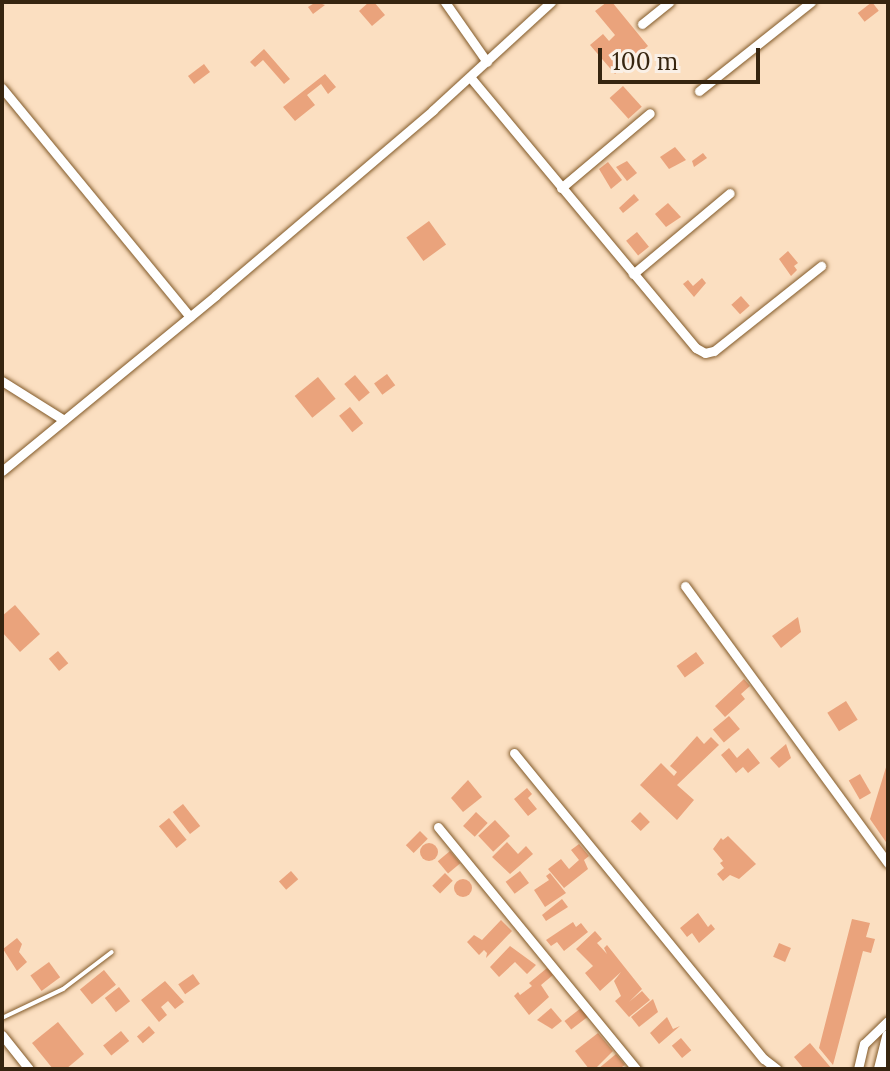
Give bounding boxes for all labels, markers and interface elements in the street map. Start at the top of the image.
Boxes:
scale bar [602,32,764,82]
text: 100 m [612,46,678,77]

